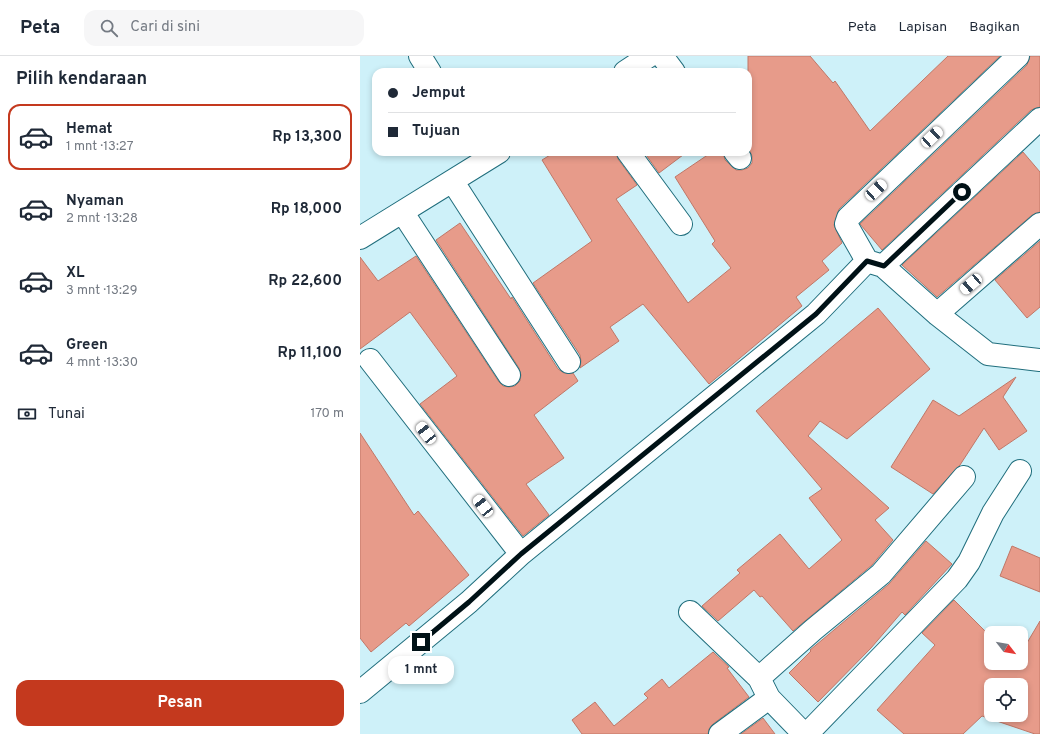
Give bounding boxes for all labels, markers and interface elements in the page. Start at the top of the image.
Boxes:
search box [84,10,364,46]
text: Peta [20,16,60,40]
icon: search [98,17,120,39]
text: Cari di sini [130,18,200,37]
text: Peta [848,19,876,36]
text: Lapisan [898,19,947,36]
text: Bagikan [969,19,1020,36]
text: Pilih kendaraan [16,68,147,91]
text: Jemput [412,84,465,103]
icon: car [18,119,54,155]
text: Hemat [66,120,112,139]
text: Tujuan [412,122,460,141]
car [919,124,945,150]
text: Rp 13,300 [272,128,342,147]
text: 1 mnt · 13:27 [66,139,133,155]
car [863,177,889,203]
route start [953,183,971,201]
icon: car [18,191,54,227]
text: Nyaman [66,192,124,211]
text: Rp 18,000 [271,200,342,219]
text: 2 mnt · 13:28 [66,211,138,227]
icon: car [18,263,54,299]
text: XL [66,264,84,283]
text: Rp 22,600 [268,272,342,291]
car [958,272,984,296]
text: 3 mnt · 13:29 [66,283,138,299]
icon: car [18,335,54,371]
text: Green [66,336,108,355]
text: Rp 11,100 [278,344,342,363]
text: 4 mnt · 13:30 [66,355,138,371]
icon: cash [16,403,38,425]
text: Tunai [48,405,85,424]
text: 170 m [310,406,344,422]
car [414,420,438,446]
car [471,493,495,519]
north arrow [984,626,1028,670]
map controls [984,626,1028,722]
route end [412,633,430,651]
callout: 1 mnt [388,656,454,684]
text: 1 mnt [405,662,437,678]
button: locate [984,678,1028,722]
button: Pesan [16,680,344,726]

